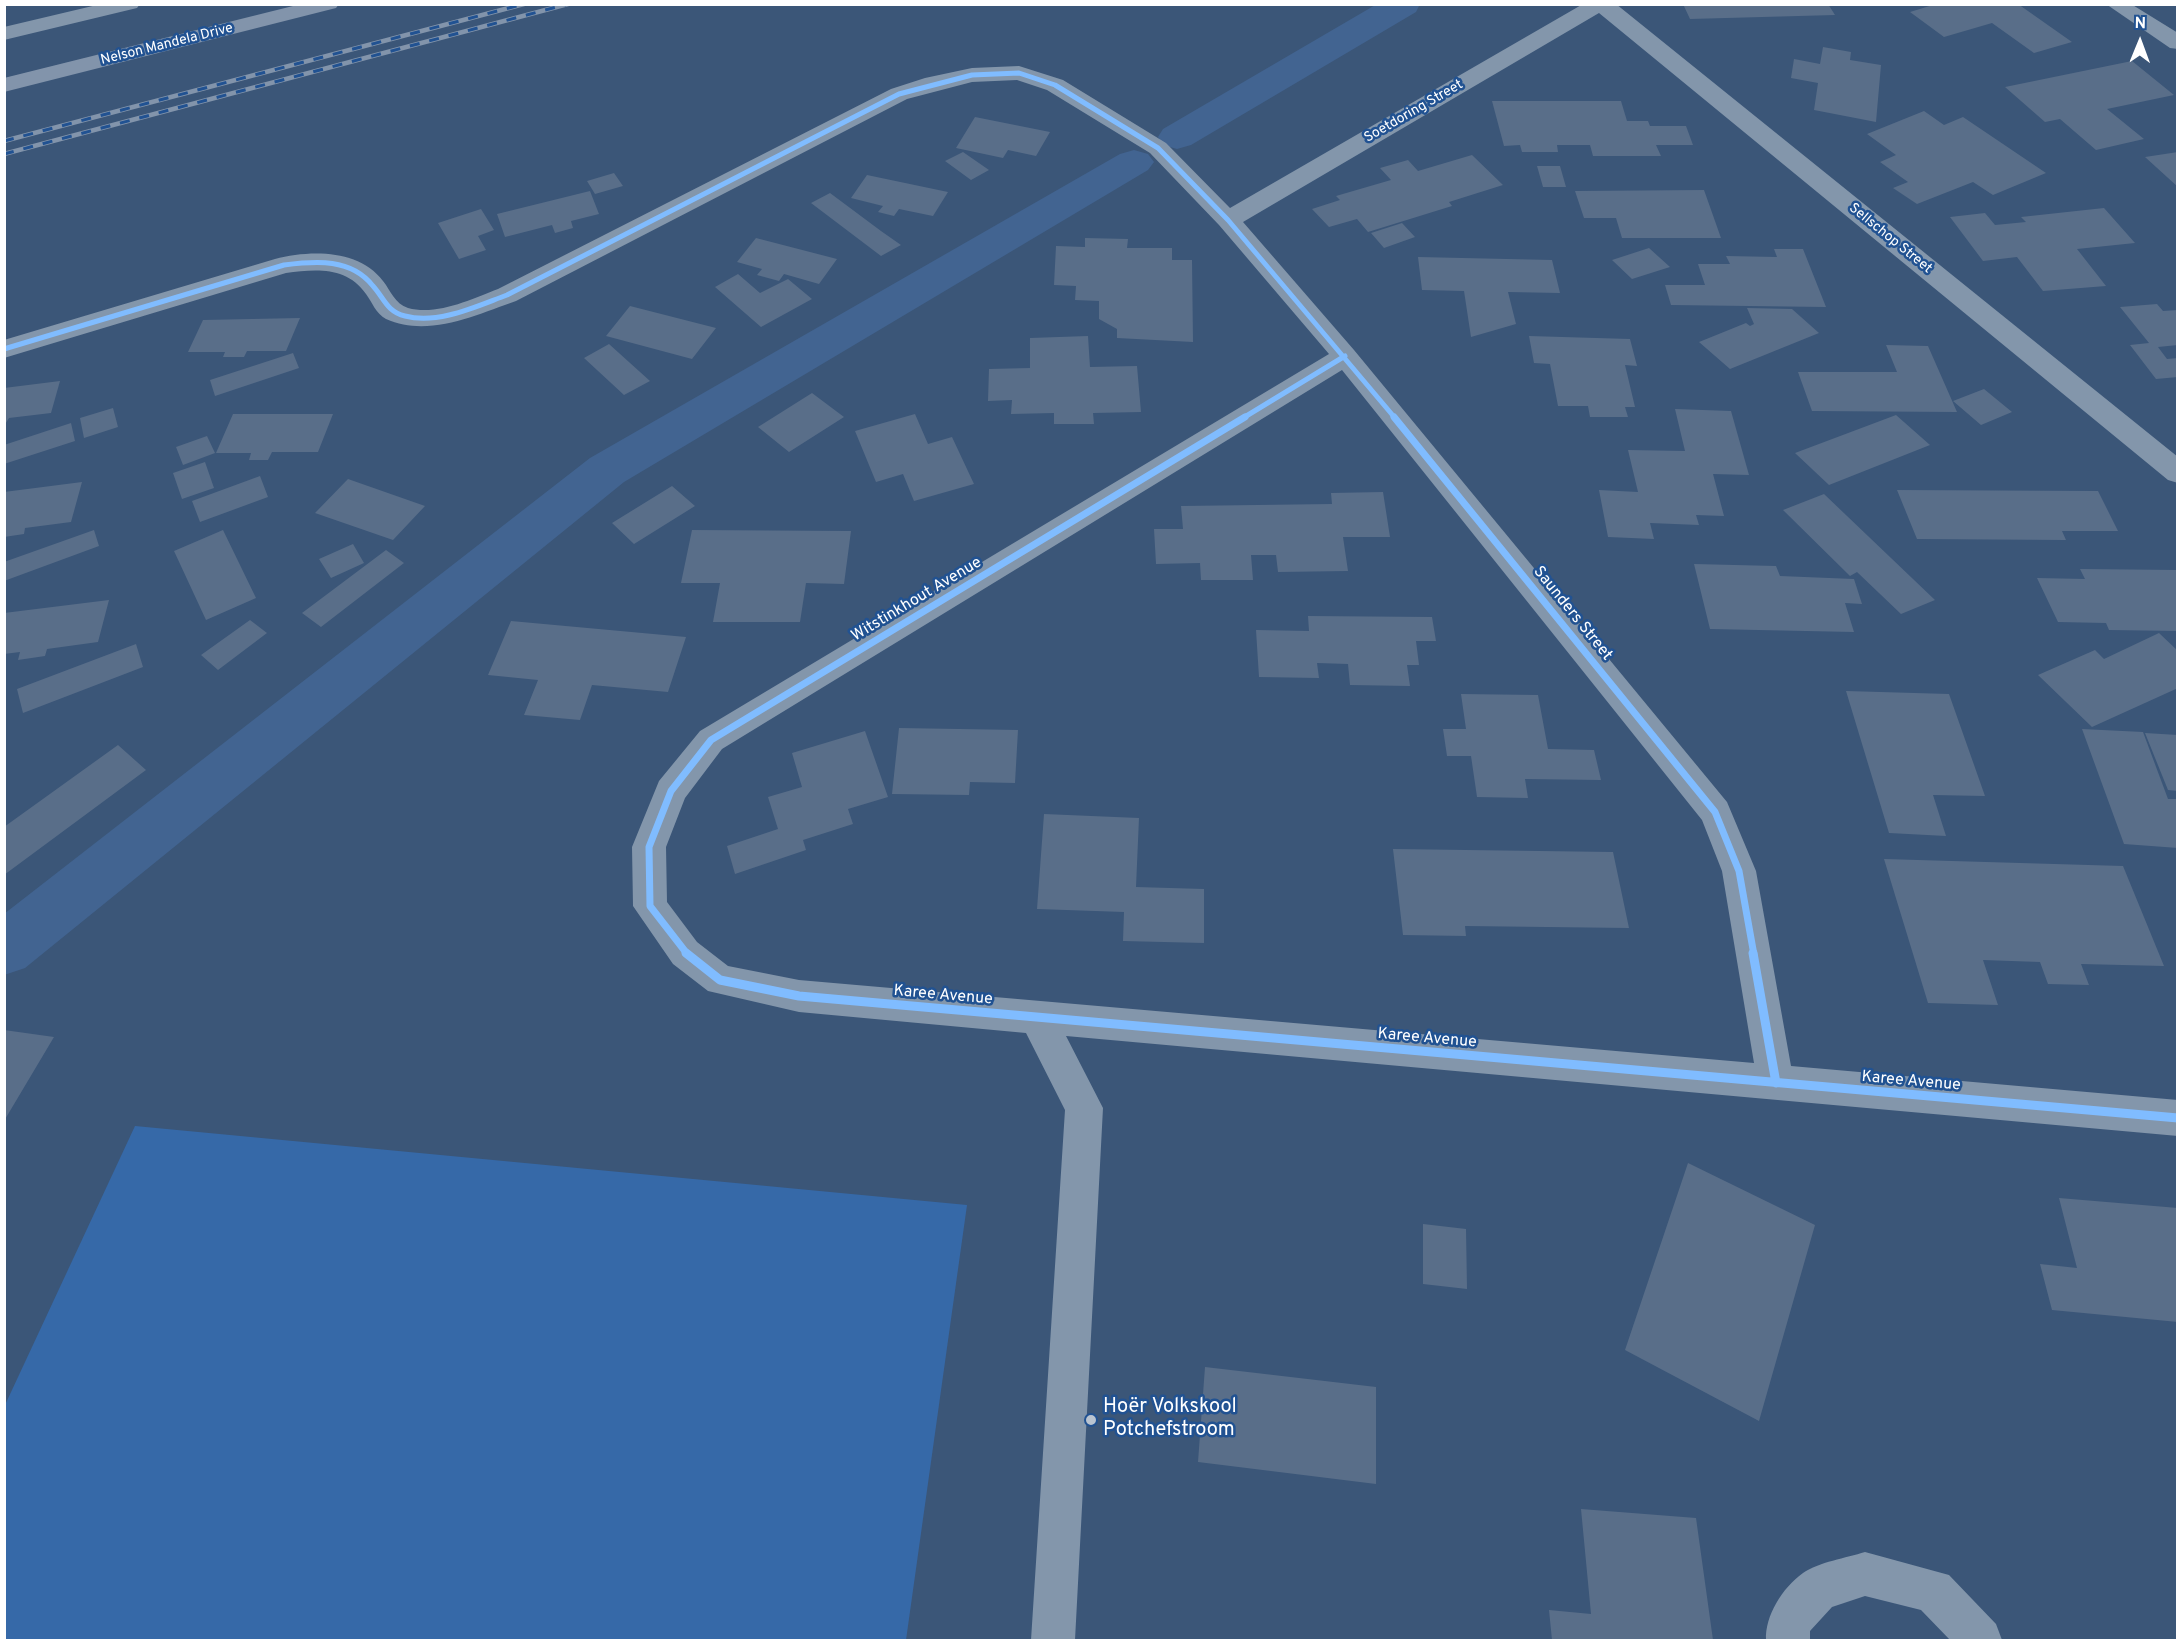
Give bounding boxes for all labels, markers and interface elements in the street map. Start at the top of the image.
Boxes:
north arrow [2110,12,2170,72]
text: N [2134,14,2146,34]
street label: Nelson Mandela Drive [99,20,235,70]
street label: Soetdoring Street [1362,77,1466,147]
street label: Sellschop Street [1845,200,1935,278]
street label: Witstinkhout Avenue [848,554,986,646]
street label: Saunders Street [1528,563,1616,665]
street label: Karee Avenue [893,982,993,1010]
street label: Karee Avenue [1377,1025,1477,1053]
street label: Karee Avenue [1861,1068,1961,1096]
place label: Hoër Volkskool Potchefstroom [1103,1396,1237,1443]
marker: Hoër Volkskool Potchefstroom [1084,1413,1098,1427]

